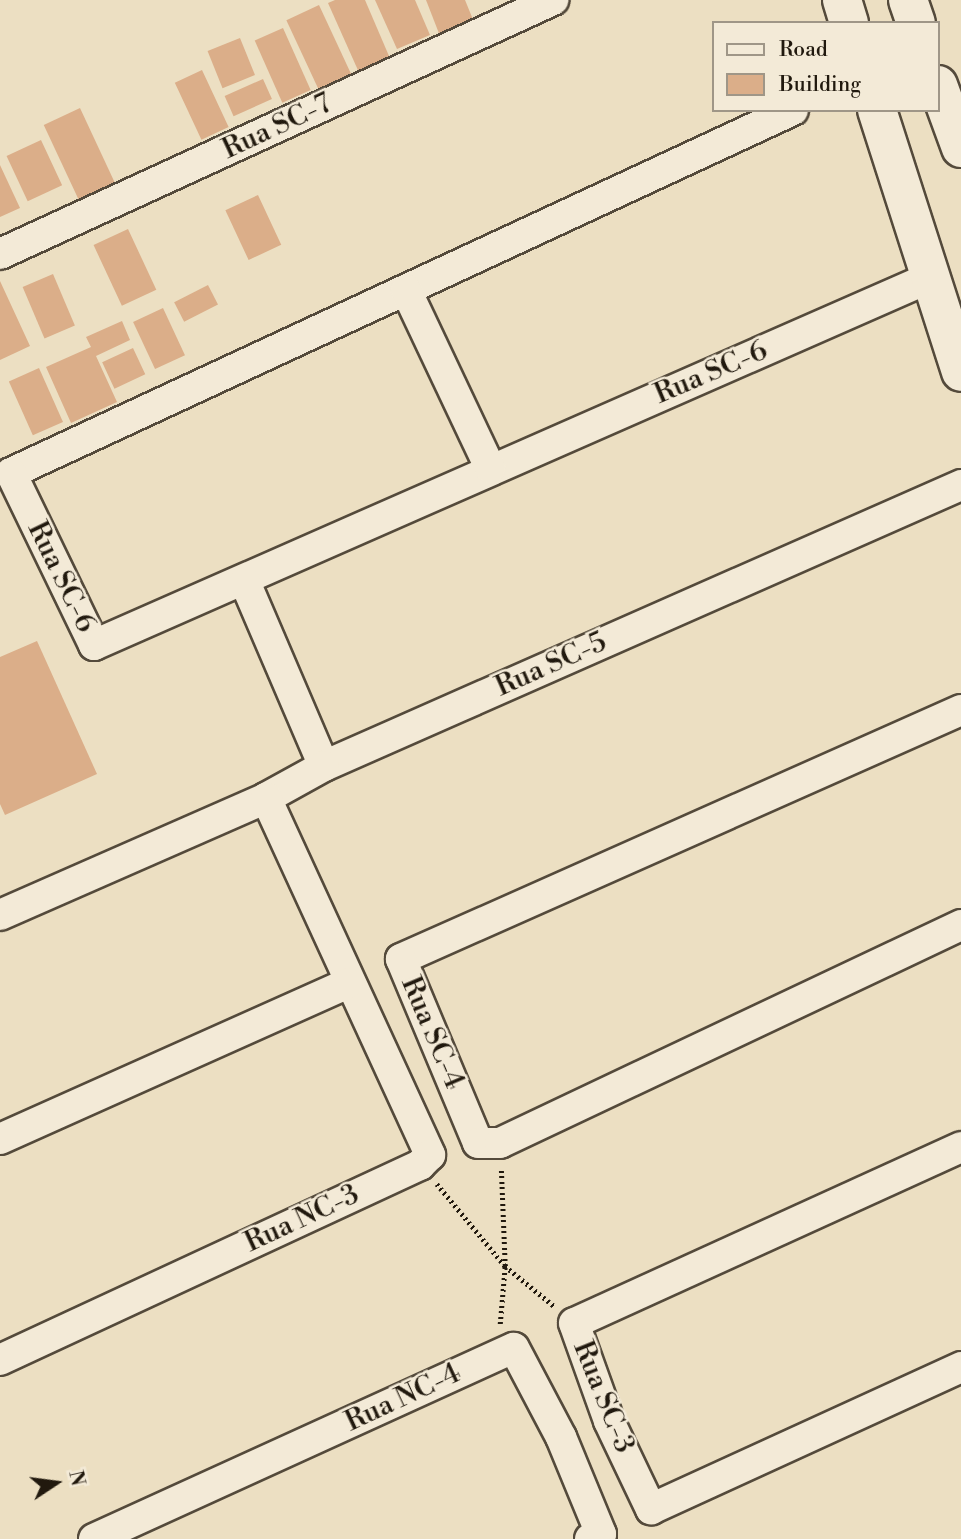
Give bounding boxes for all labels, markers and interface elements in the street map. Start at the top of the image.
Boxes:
legend [712,21,940,112]
text: Road [779,37,828,63]
text: Building [779,72,861,98]
street label: Rua SC-7 [217,87,337,167]
street label: Rua SC-6 [649,334,773,412]
street label: Rua SC-6 [20,516,102,638]
street label: Rua SC-5 [490,626,612,704]
street label: Rua SC-4 [393,972,471,1094]
street label: Rua NC-3 [240,1178,364,1260]
street label: Rua SC-3 [565,1336,641,1458]
street label: Rua NC-4 [340,1357,466,1439]
north arrow [21,1448,91,1518]
text: N [63,1468,90,1488]

